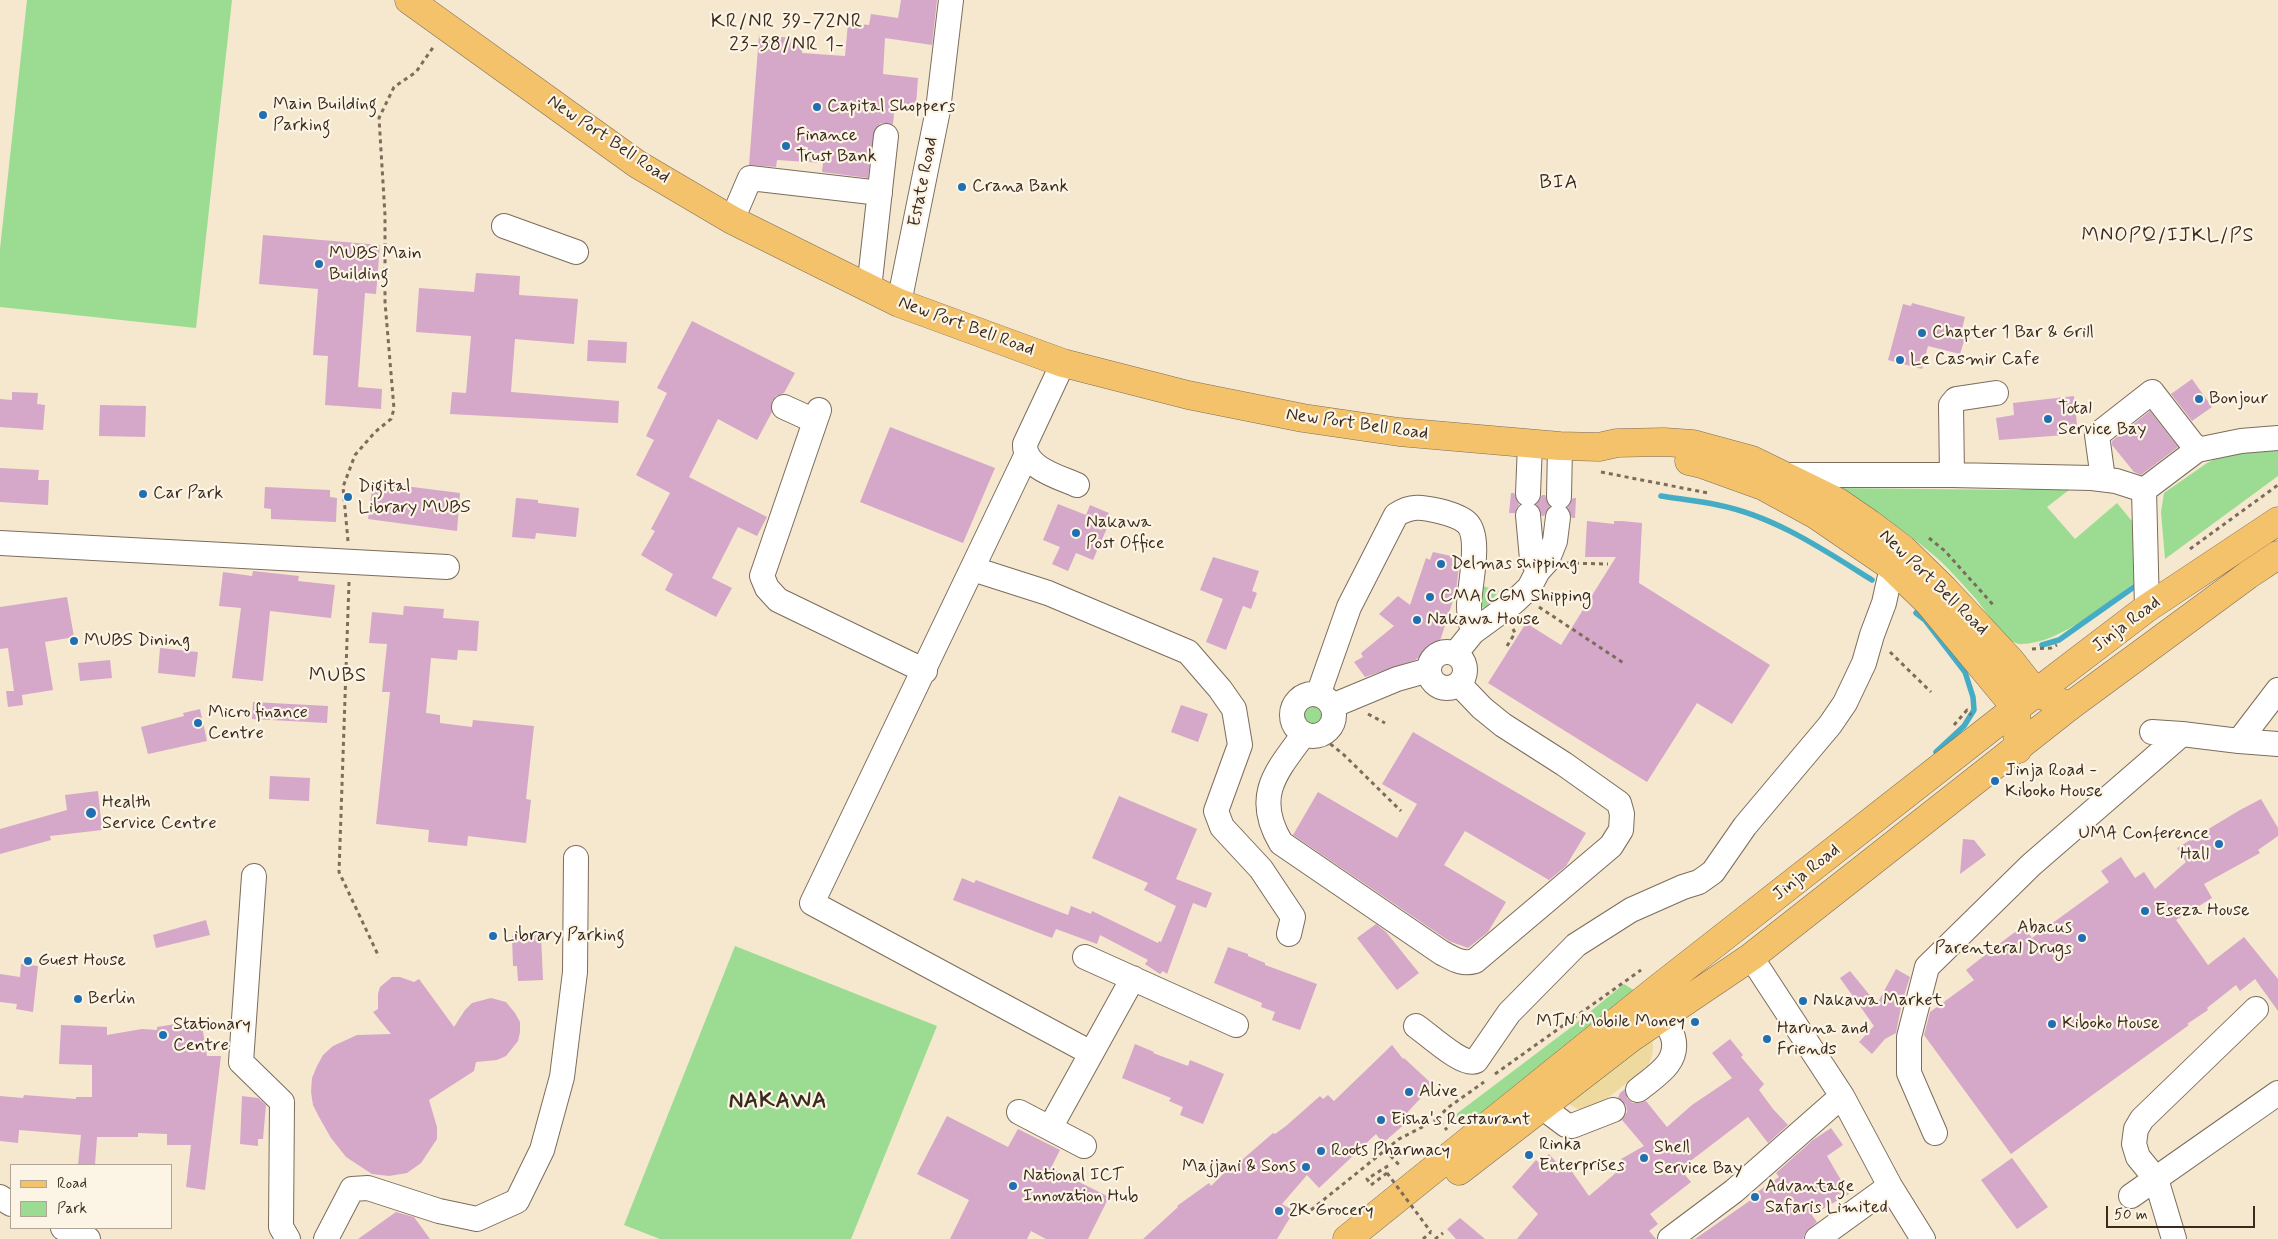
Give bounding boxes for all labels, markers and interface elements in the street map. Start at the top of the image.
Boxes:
district label: KR/NR 39-72NR 23-38/NR 1- [708,11,866,58]
street label: New Port Bell Road [543,91,673,189]
place label: Main Building Parking [273,94,377,136]
place label: Capital Shoppers [827,96,955,118]
marker: Capital Shoppers [811,101,823,113]
marker: Main Building Parking [257,109,269,121]
place label: Finance Trust Bank [796,125,877,168]
street label: Estate Road [905,135,943,229]
marker: Finance Trust Bank [780,140,792,152]
district label: BIA [1539,172,1579,196]
place label: Crana Bank [972,176,1068,198]
marker: Crana Bank [956,181,968,193]
district label: MNOPQ/IJKL/PS [2080,225,2256,249]
place label: MUBS Main Building [329,243,422,286]
marker: MUBS Main Building [313,258,325,270]
street label: New Port Bell Road [895,292,1037,362]
place label: Chapter 1 Bar & Grill [1932,322,2094,344]
marker: Chapter 1 Bar & Grill [1916,327,1928,339]
place label: Le Casmir Cafe [1910,349,2040,371]
marker: Le Casmir Cafe [1894,354,1906,366]
place label: Bonjour [2209,388,2269,410]
marker: Bonjour [2193,393,2205,405]
place label: Total Service Bay [2058,398,2147,440]
street label: New Port Bell Road [1285,404,1429,446]
marker: Total Service Bay [2042,413,2054,425]
place label: Digital Library MUBS [358,476,471,518]
place label: Car Park [153,483,223,505]
marker: Car Park [137,488,149,500]
marker: Digital Library MUBS [342,491,354,503]
place label: Nakawa Post Office [1086,512,1165,554]
street label: New Port Bell Road [1874,525,1992,641]
marker: Nakawa Post Office [1070,527,1082,539]
place label: Delmas shipping [1451,553,1577,575]
marker: Delmas shipping [1435,558,1447,570]
place label: CMA CGM Shipping [1440,586,1591,608]
marker: CMA CGM Shipping [1424,591,1436,603]
street label: Jinja Road [2089,592,2165,658]
place label: Nakawa House [1427,609,1540,631]
marker: Nakawa House [1411,614,1423,626]
place label: MUBS Dining [84,630,190,652]
marker: MUBS Dining [68,635,80,647]
district label: MUBS [309,665,367,689]
place label: Micro finance Centre [208,702,308,744]
marker: Micro finance Centre [192,717,204,729]
place label: Jinja Road - Kiboko House [2005,760,2103,802]
marker: Jinja Road - Kiboko House [1989,775,2001,787]
place label: Health Service Centre [102,792,216,834]
marker: Health Service Centre [84,806,98,820]
place label: UMA Conference Hall [2079,823,2209,866]
marker: UMA Conference Hall [2213,838,2225,850]
street label: Jinja Road [1769,840,1845,906]
place label: Eseza House [2155,900,2249,922]
marker: Eseza House [2139,905,2151,917]
place label: Abacus Parenteral Drugs [1934,917,2072,960]
place label: Library Parking [503,925,625,947]
marker: Library Parking [487,930,499,942]
marker: Abacus Parenteral Drugs [2076,932,2088,944]
place label: Guest House [38,950,126,972]
marker: Guest House [22,955,34,967]
place label: Berlin [88,988,135,1010]
place label: Nakawa Market [1813,990,1943,1012]
marker: Berlin [72,993,84,1005]
marker: Nakawa Market [1797,995,1809,1007]
place label: MTN Mobile Money [1536,1011,1685,1033]
place label: Kiboko House [2062,1013,2160,1035]
place label: Stationary Centre [173,1014,251,1056]
marker: MTN Mobile Money [1689,1016,1701,1028]
place label: Haruna and Friends [1777,1018,1868,1060]
marker: Kiboko House [2046,1018,2058,1030]
marker: Stationary Centre [157,1029,169,1041]
marker: Haruna and Friends [1761,1033,1773,1045]
place label: Alive [1419,1081,1458,1103]
marker: Alive [1403,1086,1415,1098]
district label: NAKAWA [729,1089,827,1115]
place label: Eisha's Restaurant [1391,1109,1530,1131]
marker: Eisha's Restaurant [1375,1114,1387,1126]
place label: Rinka Enterprises [1539,1134,1625,1176]
place label: Shell Service Bay [1654,1137,1743,1180]
place label: Roots Pharmacy [1331,1140,1450,1162]
marker: Roots Pharmacy [1315,1145,1327,1157]
marker: Rinka Enterprises [1523,1149,1535,1161]
marker: Shell Service Bay [1638,1152,1650,1164]
place label: Majjani & Sons [1182,1156,1296,1178]
marker: Majjani & Sons [1300,1161,1312,1173]
legend [10,1164,172,1229]
place label: National ICT Innovation Hub [1023,1165,1138,1208]
text: Road [57,1174,87,1194]
place label: Advantage Safaris Limited [1765,1176,1888,1218]
marker: National ICT Innovation Hub [1007,1180,1019,1192]
marker: Advantage Safaris Limited [1749,1191,1761,1203]
scale bar [2108,1196,2257,1228]
text: Park [57,1199,87,1219]
place label: 2K Grocery [1289,1200,1374,1222]
marker: 2K Grocery [1273,1205,1285,1217]
text: 50 m [2114,1205,2148,1225]

